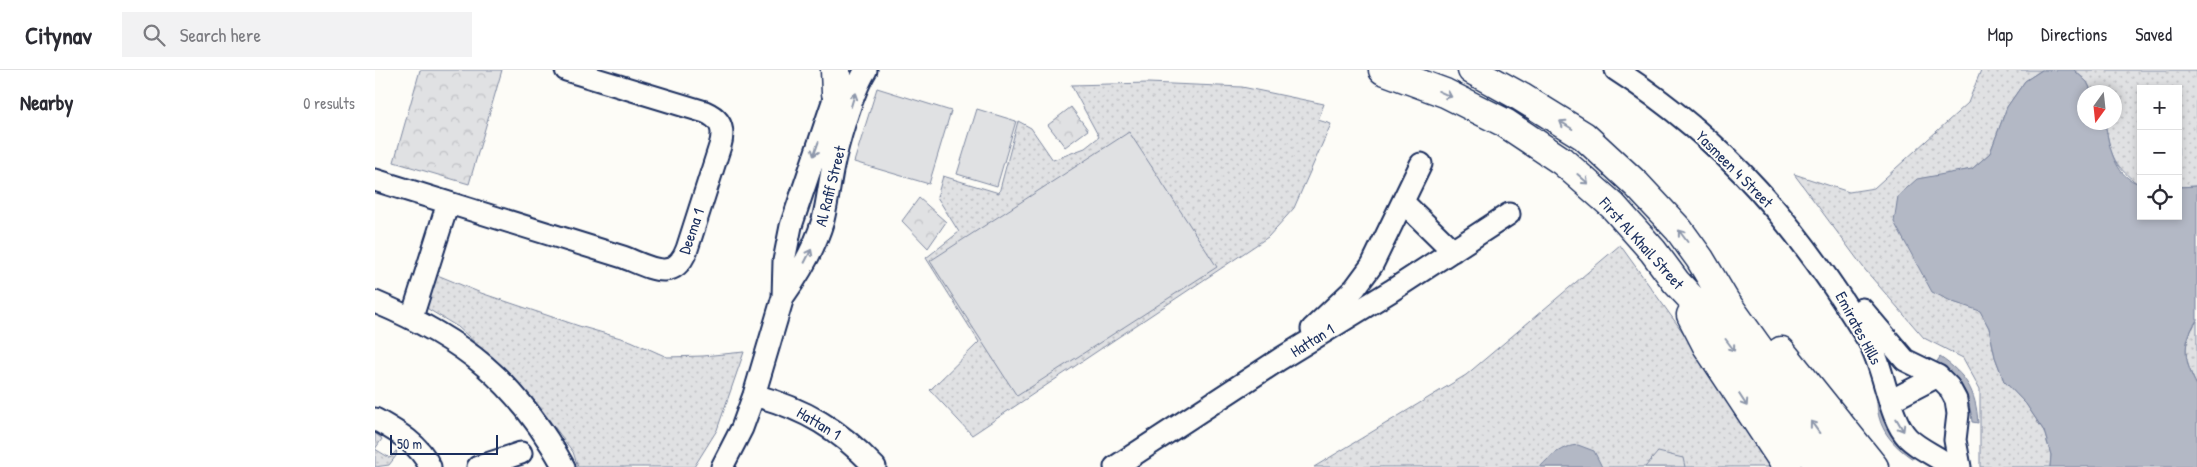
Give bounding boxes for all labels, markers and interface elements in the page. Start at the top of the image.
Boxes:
search box [122,12,472,57]
text: Citynav [25,19,92,51]
icon: search [140,21,168,49]
text: Search here [180,22,261,48]
text: Map [1988,22,2013,47]
text: Directions [2041,22,2107,47]
text: Saved [2135,22,2172,47]
north arrow [2077,85,2122,130]
map controls [2137,85,2182,220]
button: + [2137,85,2182,130]
text: Nearby [20,88,73,117]
one-way arrow [1437,90,1452,99]
text: 0 results [303,92,355,114]
one-way arrow [848,92,858,108]
one-way arrow [1559,119,1573,129]
street label: Yasmeen 4 Street [1692,126,1779,213]
button: − [2137,130,2182,175]
one-way arrow [811,141,821,157]
street label: Al Rafif Street [809,143,851,229]
one-way arrow [1576,174,1589,185]
button: locate [2137,175,2182,220]
street label: First Al Khail Street [1594,191,1690,294]
street label: Deema 1 [673,205,709,257]
one-way arrow [1678,229,1688,243]
one-way arrow [804,249,813,264]
street label: Emirates Hills [1831,288,1887,368]
street label: Hattan 1 [1286,318,1338,362]
one-way arrow [1725,338,1736,351]
one-way arrow [1738,393,1748,407]
street label: Hattan 1 [793,401,845,445]
one-way arrow [1895,418,1905,432]
one-way arrow [1810,421,1820,435]
scale bar [390,432,497,455]
text: 50 m [397,434,422,453]

